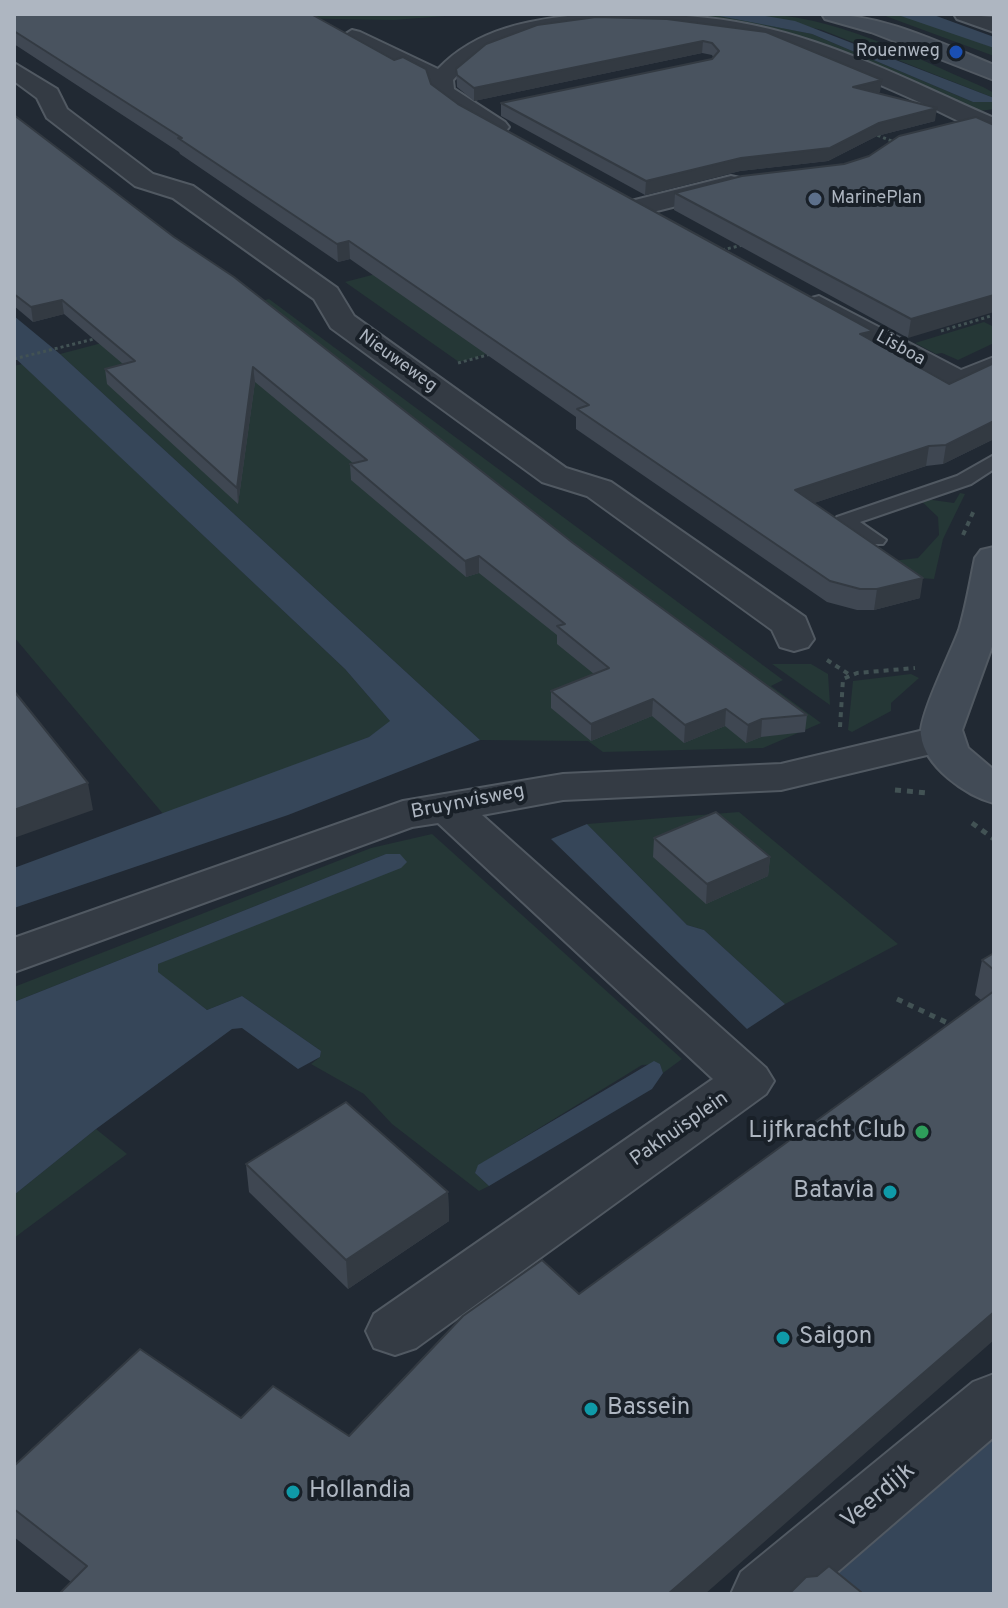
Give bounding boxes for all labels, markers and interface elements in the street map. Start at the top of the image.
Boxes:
place label: Rouenweg [856,41,940,63]
marker: Rouenweg [947,43,965,61]
place label: MarinePlan [831,188,922,210]
marker: MarinePlan [806,190,824,208]
street label: Nieuweweg [353,326,441,398]
street label: Lisboa [871,327,929,371]
street label: Bruynvisweg [409,780,527,826]
street label: Pakhuisplein [626,1087,734,1173]
place label: Lijfkracht Club [748,1118,906,1146]
marker: Lijfkracht Club [913,1123,931,1141]
place label: Batavia [793,1178,874,1206]
marker: Batavia [881,1183,899,1201]
place label: Saigon [799,1324,872,1352]
marker: Saigon [774,1329,792,1347]
place label: Bassein [607,1395,690,1423]
marker: Bassein [582,1400,600,1418]
street label: Veerdijk [836,1458,922,1536]
place label: Hollandia [309,1478,411,1506]
marker: Hollandia [284,1483,302,1501]

